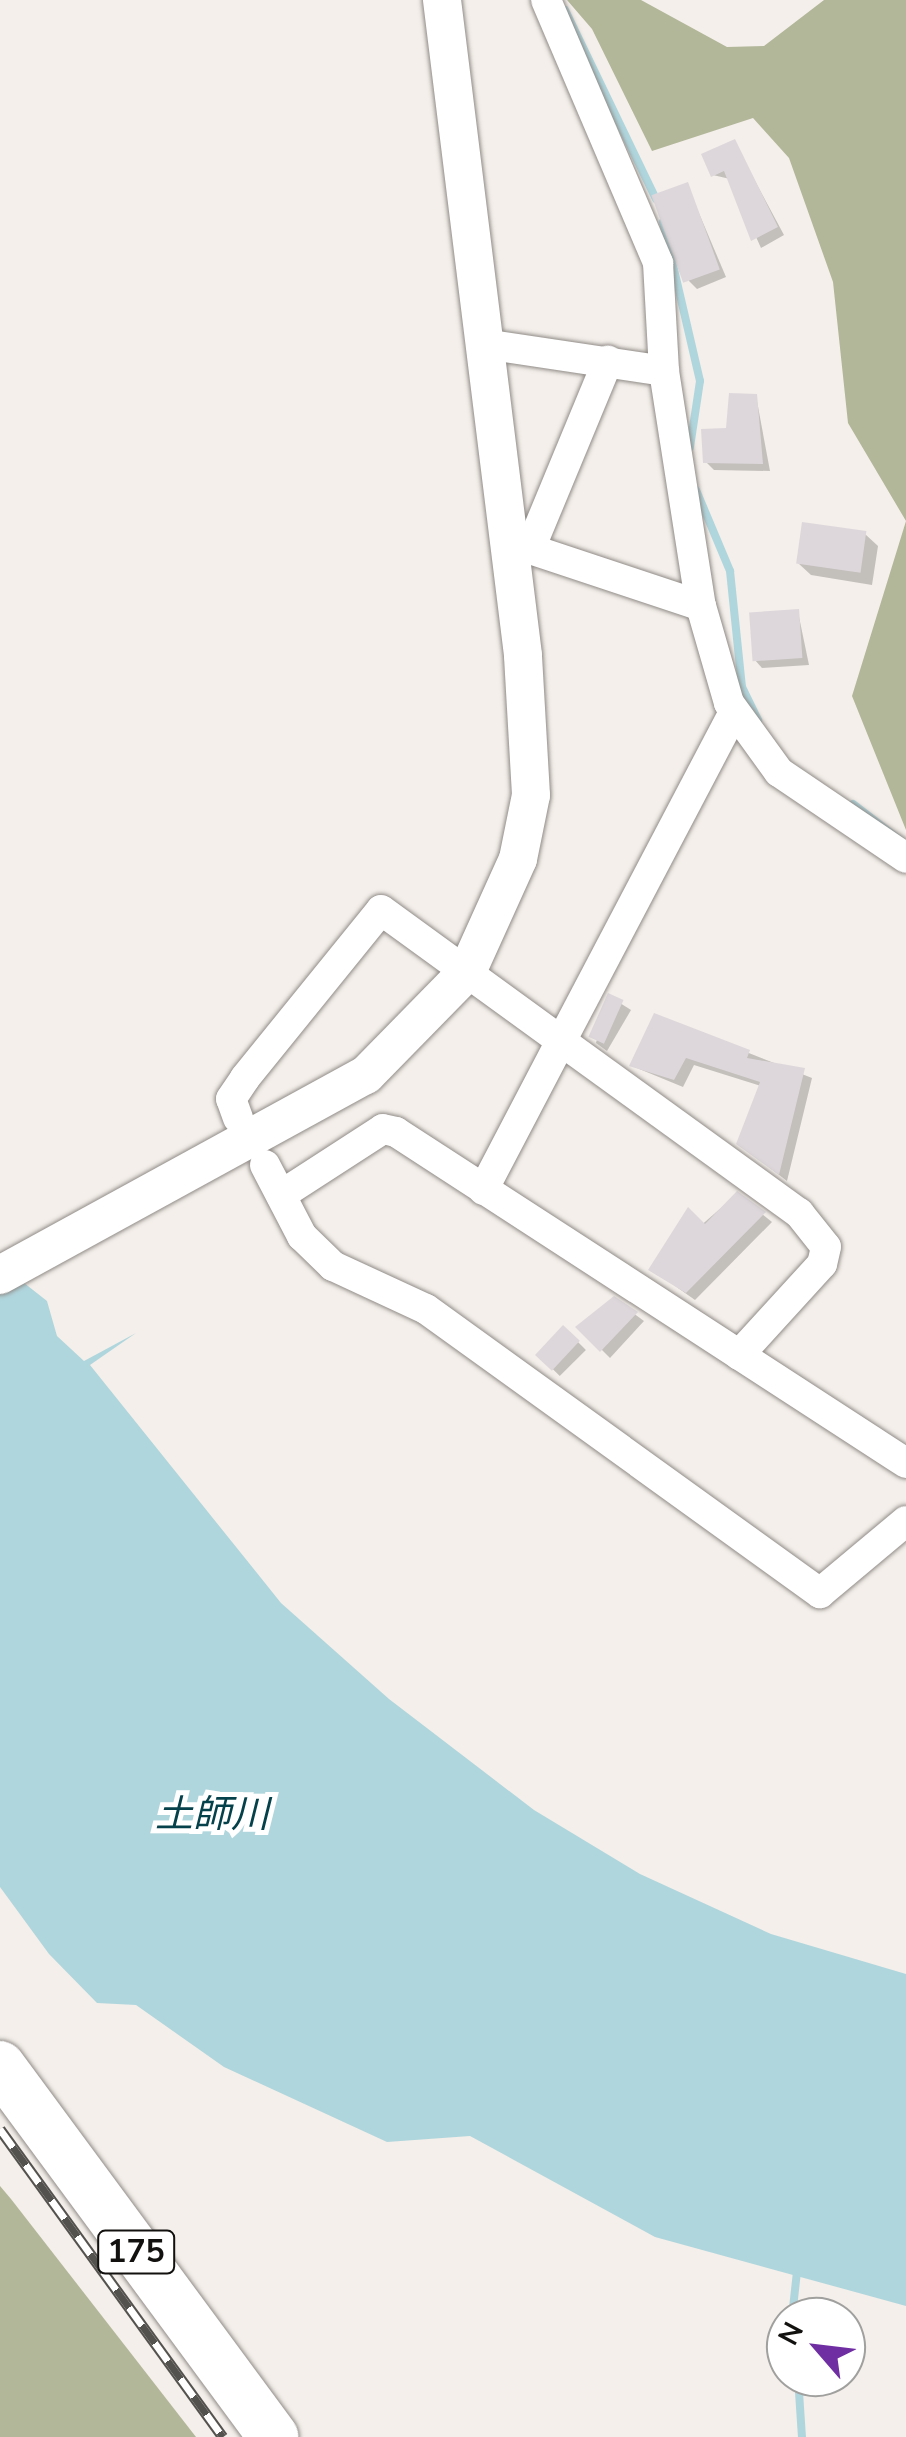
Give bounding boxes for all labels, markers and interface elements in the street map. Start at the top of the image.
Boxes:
water label: 土師川 [155,1792,269,1838]
road number: 175 [96,2225,176,2279]
north arrow [766,2297,866,2397]
text: N [770,2316,813,2352]

